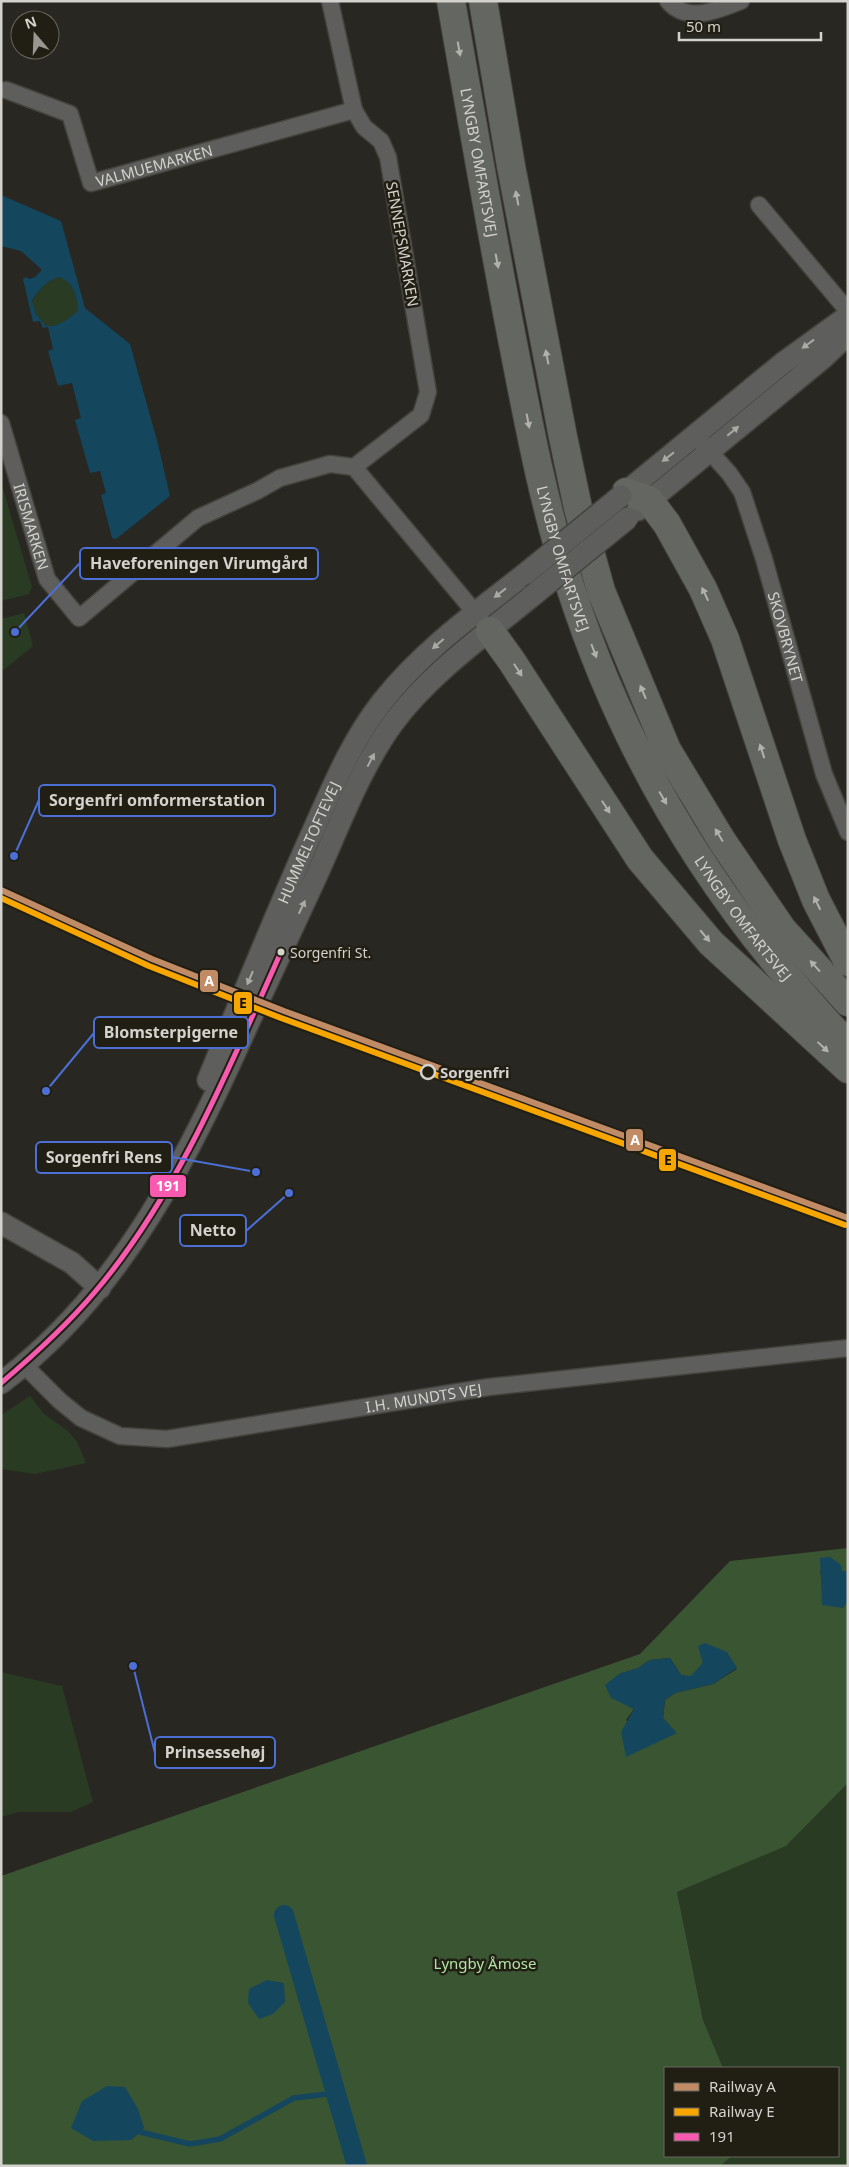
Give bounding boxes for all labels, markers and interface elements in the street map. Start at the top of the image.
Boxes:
north arrow [10,10,60,60]
scale bar [679,10,822,42]
text: N [22,11,39,33]
text: 50 m [686,16,721,36]
one-way arrow [456,42,464,58]
street label: LYNGBY OMFARTSVEJ [456,86,503,239]
street label: VALMUEMARKEN [93,140,215,191]
street label: SENNEPSMARKEN [382,180,424,308]
one-way arrow [513,190,521,205]
one-way arrow [494,253,502,269]
one-way arrow [802,339,815,350]
one-way arrow [543,349,551,365]
one-way arrow [524,413,532,429]
one-way arrow [726,426,739,437]
one-way arrow [662,452,675,463]
street label: IRISMARKEN [9,481,54,572]
street label: LYNGBY OMFARTSVEJ [533,484,595,634]
callout: Haveforeningen Virumgård [80,548,318,579]
text: Haveforeningen Virumgård [90,552,308,574]
one-way arrow [701,587,709,601]
one-way arrow [493,588,507,598]
street label: SKOVBRYNET [764,589,808,685]
one-way arrow [432,638,444,649]
one-way arrow [591,644,598,659]
one-way arrow [514,664,523,677]
one-way arrow [639,684,647,699]
one-way arrow [758,743,765,758]
one-way arrow [367,753,375,768]
street label: HUMMELTOFTEVEJ [272,778,344,907]
callout: Sorgenfri omformerstation [39,785,275,816]
text: Sorgenfri omformerstation [49,789,265,811]
one-way arrow [658,792,667,805]
one-way arrow [602,800,611,814]
one-way arrow [714,829,723,842]
street label: LYNGBY OMFARTSVEJ [690,852,797,985]
one-way arrow [813,896,822,911]
one-way arrow [298,900,306,914]
one-way arrow [699,929,710,942]
place label: Sorgenfri St. [290,943,371,962]
marker: Sorgenfri St. [276,947,286,957]
one-way arrow [809,960,821,972]
line badge: A [199,969,219,993]
text: A [204,971,214,990]
one-way arrow [246,971,254,986]
line badge: E [233,991,253,1015]
text: E [239,993,247,1012]
callout: Blomsterpigerne [94,1017,248,1048]
text: Blomsterpigerne [104,1021,238,1043]
one-way arrow [816,1041,828,1053]
place label: Sorgenfri [440,1062,509,1082]
marker: Sorgenfri [420,1064,436,1080]
line badge: A [625,1128,644,1152]
text: A [630,1130,640,1149]
callout: Sorgenfri Rens [36,1142,172,1173]
text: Sorgenfri Rens [46,1146,162,1168]
line badge: E [658,1148,677,1172]
text: E [664,1150,672,1169]
line badge: 191 [149,1174,187,1198]
text: 191 [156,1176,180,1195]
callout: Netto [180,1215,246,1246]
text: Netto [190,1219,236,1241]
street label: I.H. MUNDTS VEJ [364,1378,483,1417]
callout: Prinsessehøj [155,1737,275,1768]
text: Prinsessehøj [165,1741,265,1763]
park label: Lyngby Åmose [434,1953,536,1973]
legend [664,2067,839,2157]
text: Railway A [709,2076,776,2096]
text: Railway E [709,2101,775,2121]
text: 191 [709,2126,735,2146]

